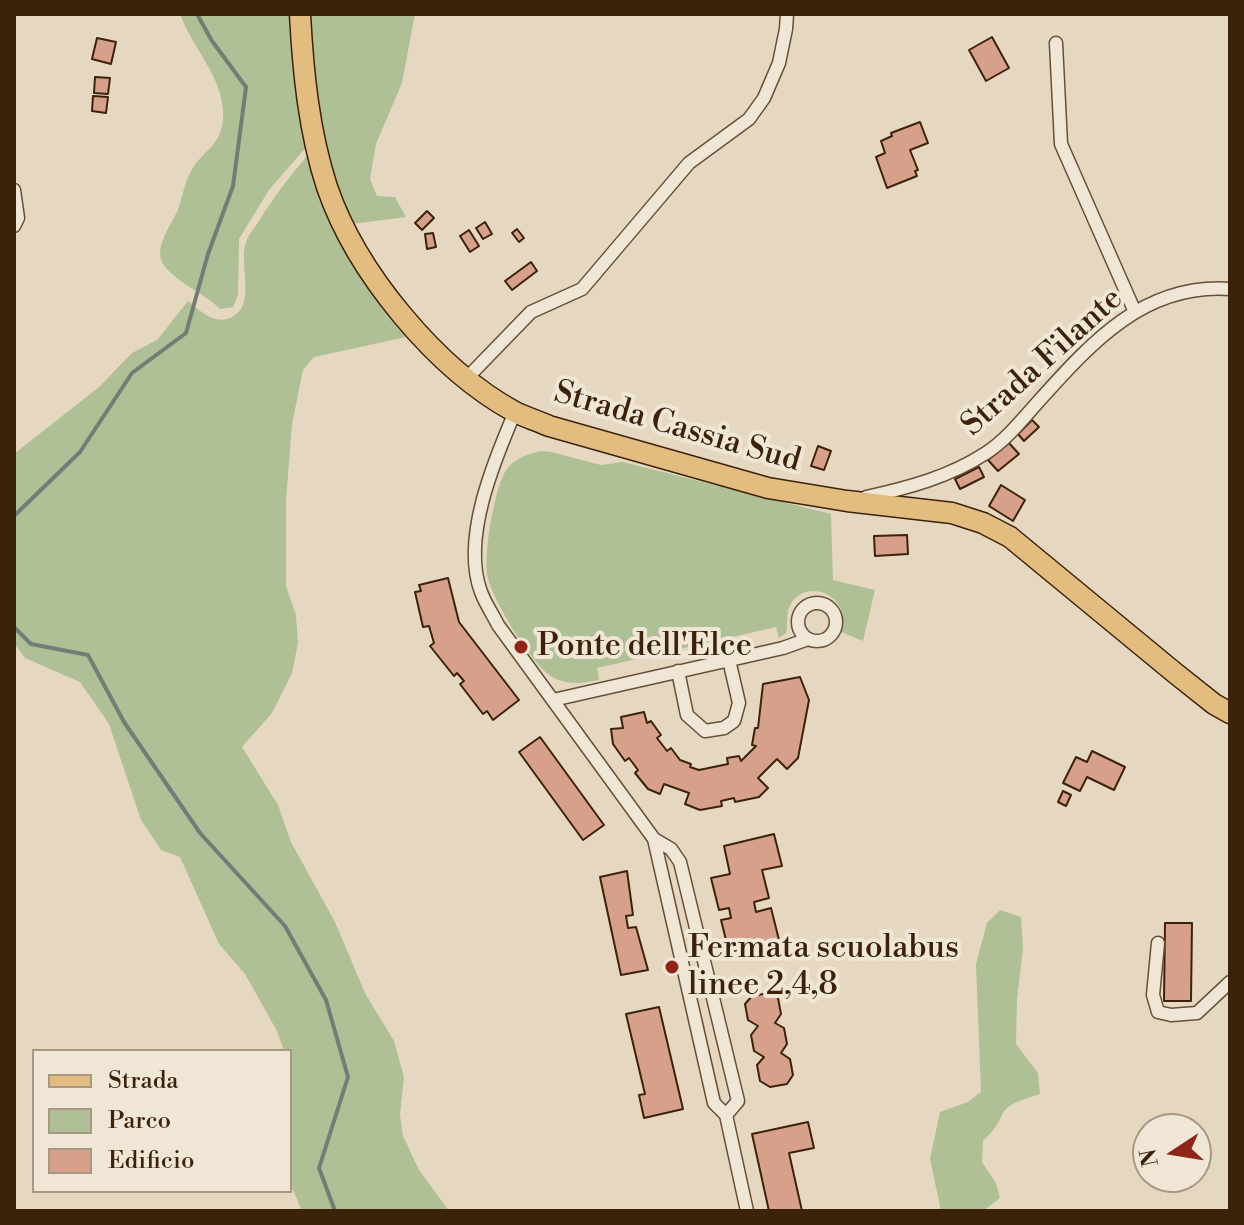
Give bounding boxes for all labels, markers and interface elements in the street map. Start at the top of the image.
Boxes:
street label: Strada Filante [954,281,1132,445]
street label: Strada Cassia Sud [549,374,805,482]
place label: Ponte dell'Elce [537,628,752,666]
marker: Ponte dell'Elce [512,638,530,656]
place label: Fermata scuolabus linee 2,4,8 [688,930,959,1005]
marker: Fermata scuolabus linee 2,4,8 [663,958,681,976]
legend [32,1049,292,1193]
text: Strada [108,1066,178,1096]
text: Parco [108,1106,171,1136]
north arrow [1132,1113,1212,1193]
text: Edificio [108,1146,194,1176]
text: N [1135,1146,1165,1169]

